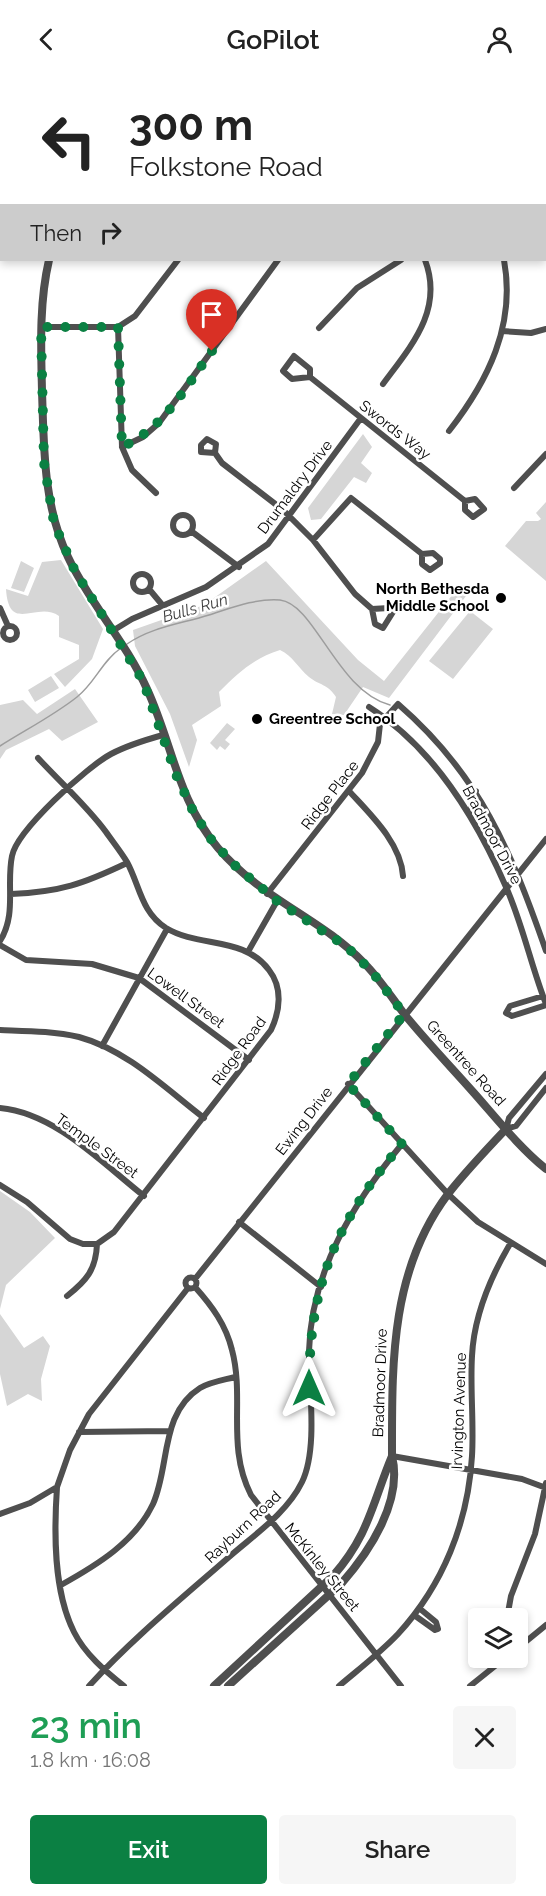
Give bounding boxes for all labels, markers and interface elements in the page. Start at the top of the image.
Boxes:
icon: back [30,23,63,56]
icon: person [483,23,516,56]
text: GoPilot [227,24,319,55]
text: 300 m [129,101,253,150]
icon: left [30,102,108,180]
text: Folkstone Road [129,151,323,182]
icon: right [94,216,127,249]
text: Then [30,220,82,246]
pin [186,289,237,351]
icon: arrive [195,298,228,331]
street label: Swords Way [356,397,434,463]
street label: Drumaldry Drive [254,436,336,537]
place label: North Bethesda Middle School [376,580,489,615]
water label: Bulls Run [160,590,230,626]
marker: North Bethesda Middle School [494,591,508,605]
place label: Greentree School [269,710,396,728]
marker: Greentree School [250,712,264,726]
street label: Ridge Place [297,757,363,833]
street label: Bradmoor Drive [458,783,526,887]
street label: Lowell Street [144,964,228,1032]
street label: Ridge Road [208,1013,270,1089]
street label: Greentree Road [423,1016,509,1110]
street label: Ewing Drive [272,1083,336,1159]
street label: Temple Street [52,1110,142,1182]
street label: Bradmoor Drive [369,1328,391,1438]
street label: Irvington Avenue [448,1352,470,1470]
position arrow [277,1356,341,1420]
street label: Rayburn Road [201,1487,285,1567]
street label: McKinley Street [281,1519,363,1615]
map controls [468,1608,528,1668]
button: layers [468,1608,528,1668]
text: 23 min [30,1704,142,1746]
button: close [453,1706,516,1769]
text: 1.8 km · 16:08 [30,1748,151,1772]
button: Exit [30,1815,267,1884]
button: Share [279,1815,516,1884]

